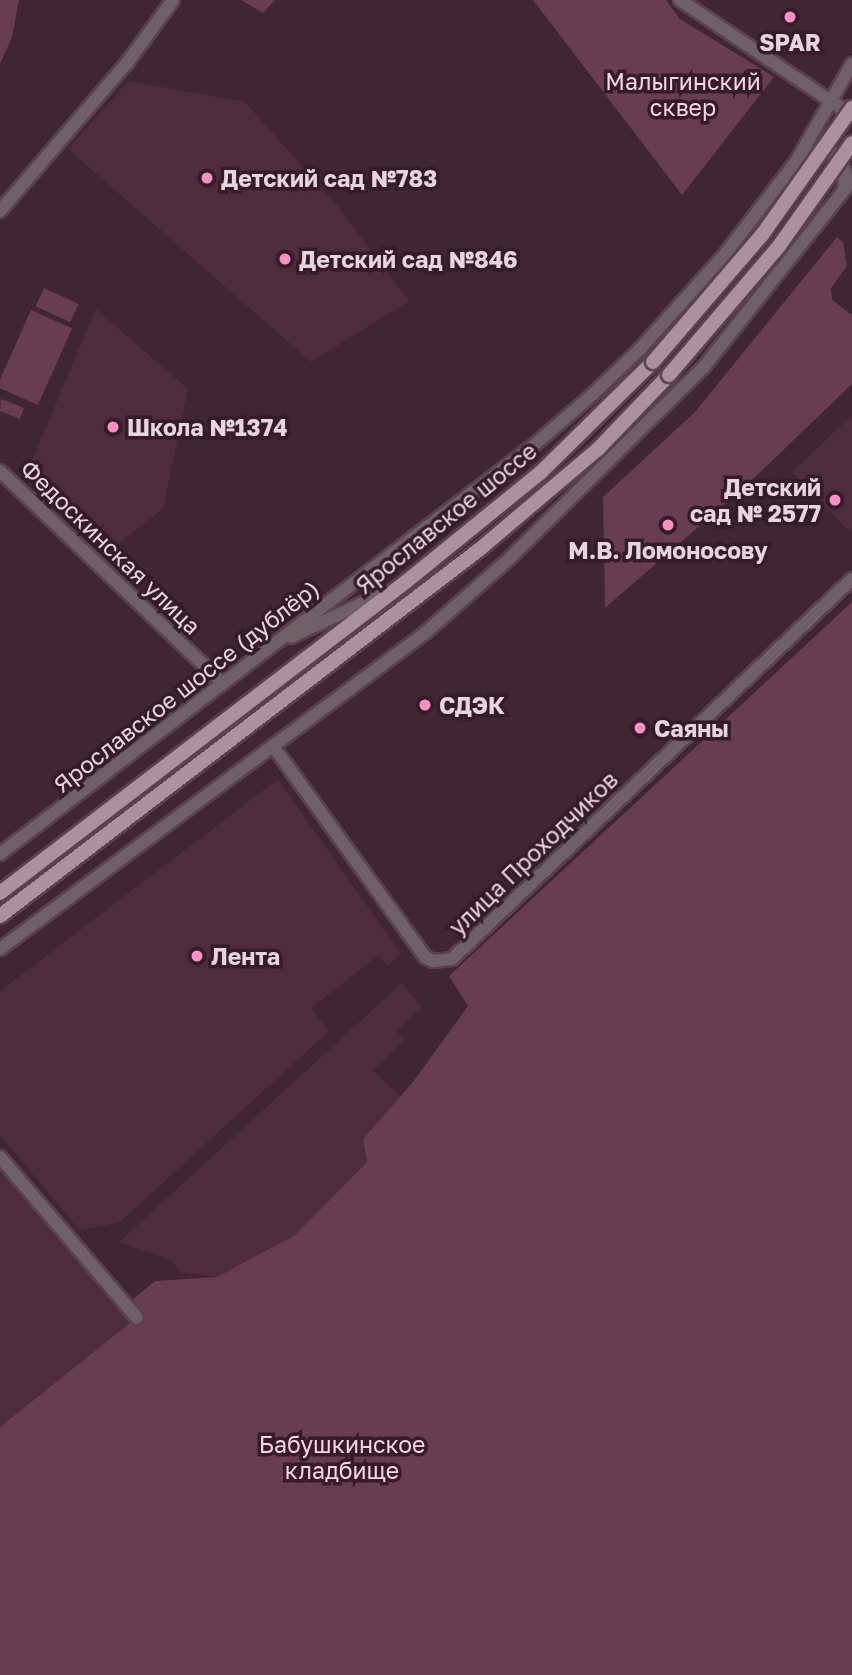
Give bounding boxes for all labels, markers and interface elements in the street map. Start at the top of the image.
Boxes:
marker: SPAR [782,9,798,25]
place label: SPAR [759,28,821,56]
park label: Малыгинский сквер [605,67,761,121]
place label: Детский сад №783 [221,164,437,192]
marker: Детский сад №783 [199,170,215,186]
place label: Детский сад №846 [299,245,518,273]
marker: Детский сад №846 [277,251,293,267]
place label: Школа №1374 [127,413,288,441]
marker: Школа №1374 [105,419,121,435]
street label: Ярославское шоссе [350,437,542,599]
street label: Федоскинская улица [15,454,207,640]
place label: Детский сад № 2577 [690,473,821,527]
marker: Детский сад № 2577 [827,492,843,508]
marker: М.В. Ломоносову [660,517,676,533]
place label: М.В. Ломоносову [568,536,768,564]
street label: Ярославское шоссе (дублёр) [48,574,324,798]
place label: СДЭК [439,691,505,719]
marker: СДЭК [417,697,433,713]
place label: Саяны [654,714,729,742]
marker: Саяны [632,720,648,736]
street label: улица Проходчиков [443,765,623,941]
place label: Лента [211,942,280,970]
marker: Лента [189,948,205,964]
park label: Бабушкинское кладбище [259,1430,425,1484]

